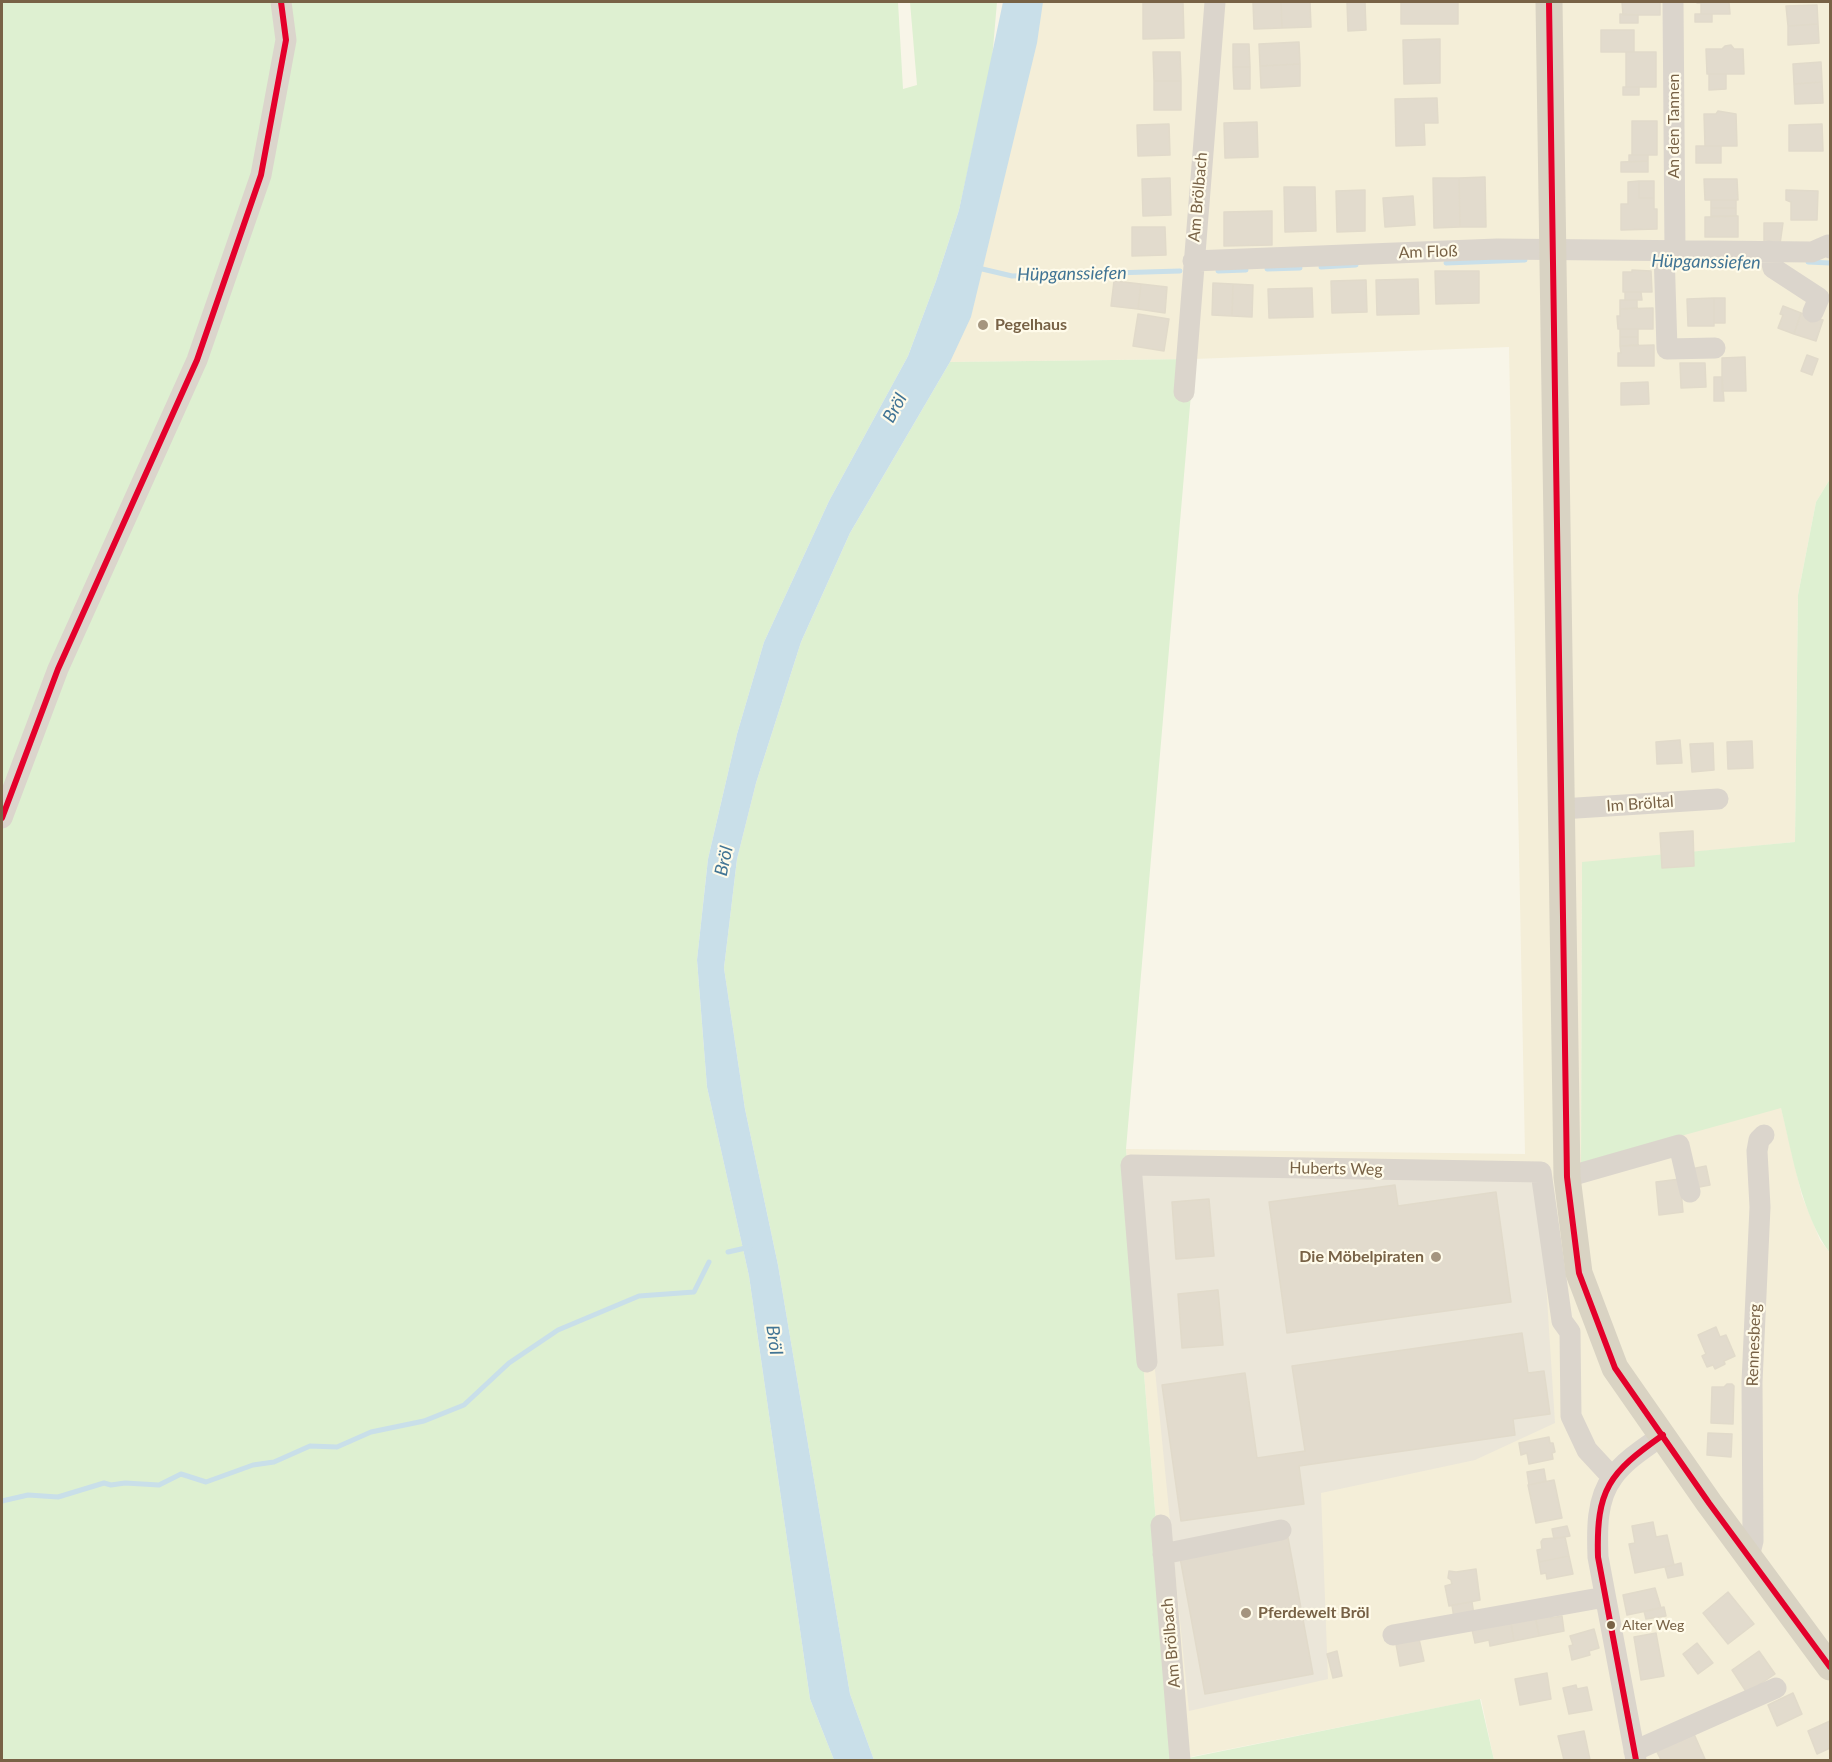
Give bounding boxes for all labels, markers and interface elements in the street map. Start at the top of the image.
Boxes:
street label: An den Tannen [1664,73,1684,179]
street label: Am Brölbach [1185,151,1211,243]
street label: Am Floß [1398,241,1458,263]
water label: Hüpganssiefen [1651,250,1761,274]
water label: Hüpganssiefen [1017,262,1127,286]
place label: Pegelhaus [995,315,1067,335]
marker: Pegelhaus [976,318,990,332]
water label: Bröl [878,390,912,426]
street label: Im Bröltal [1606,792,1674,816]
water label: Bröl [710,844,738,878]
street label: Huberts Weg [1289,1159,1383,1179]
place label: Die Möbelpiraten [1299,1247,1424,1267]
marker: Die Möbelpiraten [1429,1250,1443,1264]
street label: Rennesberg [1743,1303,1765,1387]
water label: Bröl [761,1324,787,1356]
street label: Am Brölbach [1158,1597,1184,1689]
place label: Pferdewelt Bröl [1258,1603,1370,1623]
marker: Pferdewelt Bröl [1239,1606,1253,1620]
place label: Alter Weg [1622,1617,1684,1633]
marker: Alter Weg [1605,1619,1617,1631]

